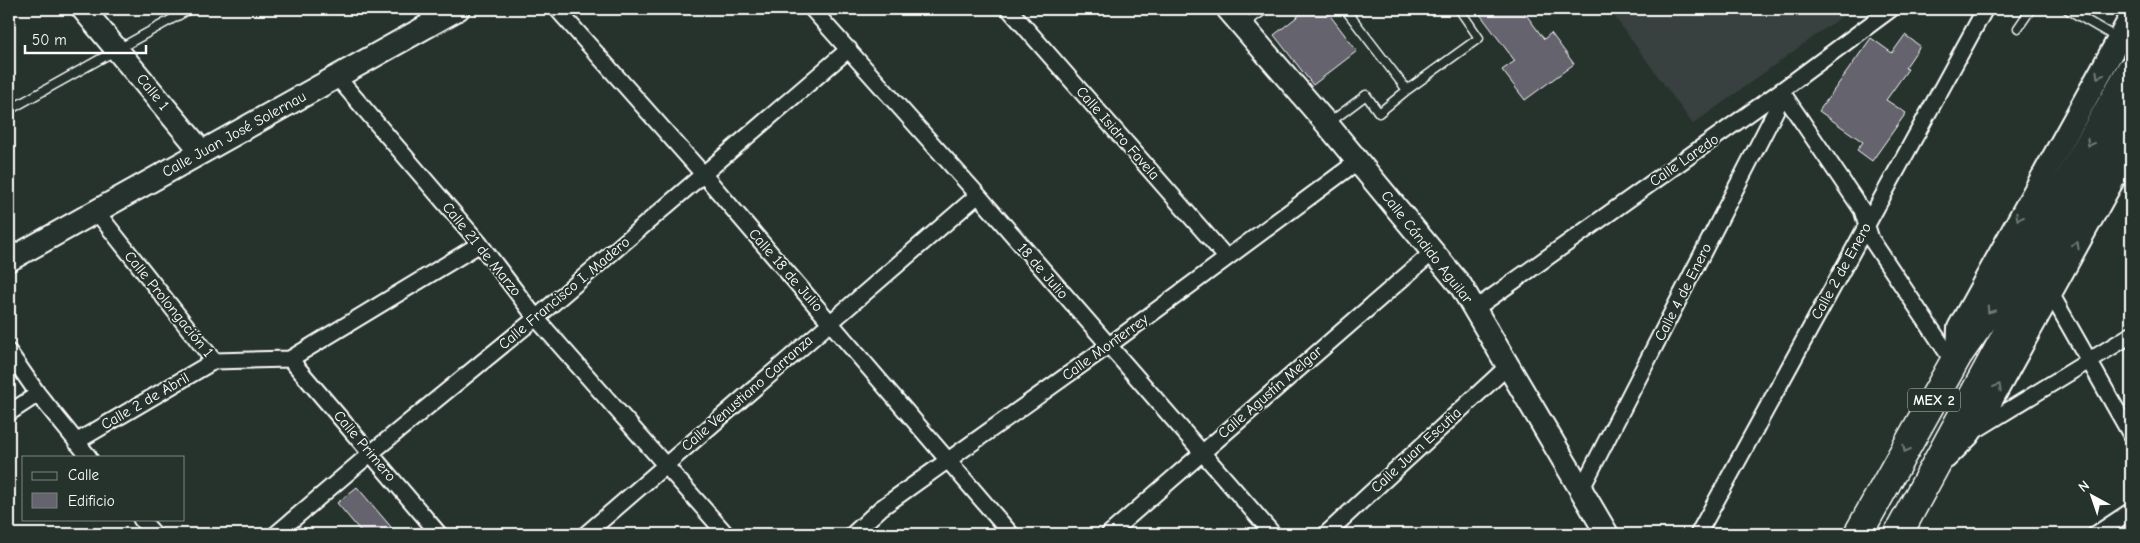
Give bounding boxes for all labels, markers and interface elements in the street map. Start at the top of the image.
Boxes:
scale bar [25,22,146,54]
text: 50 m [32,31,67,49]
street label: Calle 1 [133,70,173,114]
one-way arrow [2095,70,2105,79]
street label: Calle Isidro Favela [1072,82,1164,184]
street label: Calle Juan José Solernau [159,87,309,181]
street label: Calle Laredo [1646,130,1722,190]
one-way arrow [2086,137,2096,146]
street label: Calle Cándido Aguilar [1377,187,1477,307]
street label: Calle 21 de Marzo [439,198,525,300]
one-way arrow [2015,211,2025,220]
street label: Calle 2 de Enero [1807,219,1875,323]
street label: Calle 18 de Julio [745,225,827,315]
street label: Calle Francisco I. Madero [495,233,633,353]
street label: 18 de Julio [1014,239,1072,303]
street label: Calle 4 de Enero [1651,240,1715,344]
one-way arrow [2070,241,2080,250]
street label: Calle Prolongación 1 [121,247,217,361]
one-way arrow [1987,304,1996,314]
street label: Calle Monterrey [1058,310,1152,384]
street label: Calle Venustiano Carranza [678,331,816,455]
street label: Calle Agustín Melgar [1214,342,1326,442]
street label: Calle 2 de Abril [98,369,192,433]
one-way arrow [1992,384,2002,393]
road number: MEX 2 [1908,388,1960,412]
street label: Calle Juan Escutia [1367,403,1465,497]
street label: Calle Primero [330,407,400,485]
one-way arrow [1902,444,1912,453]
legend [22,456,185,520]
text: Calle [68,466,100,484]
north arrow [2068,470,2118,520]
text: N [2075,477,2093,496]
text: Edificio [68,492,115,510]

